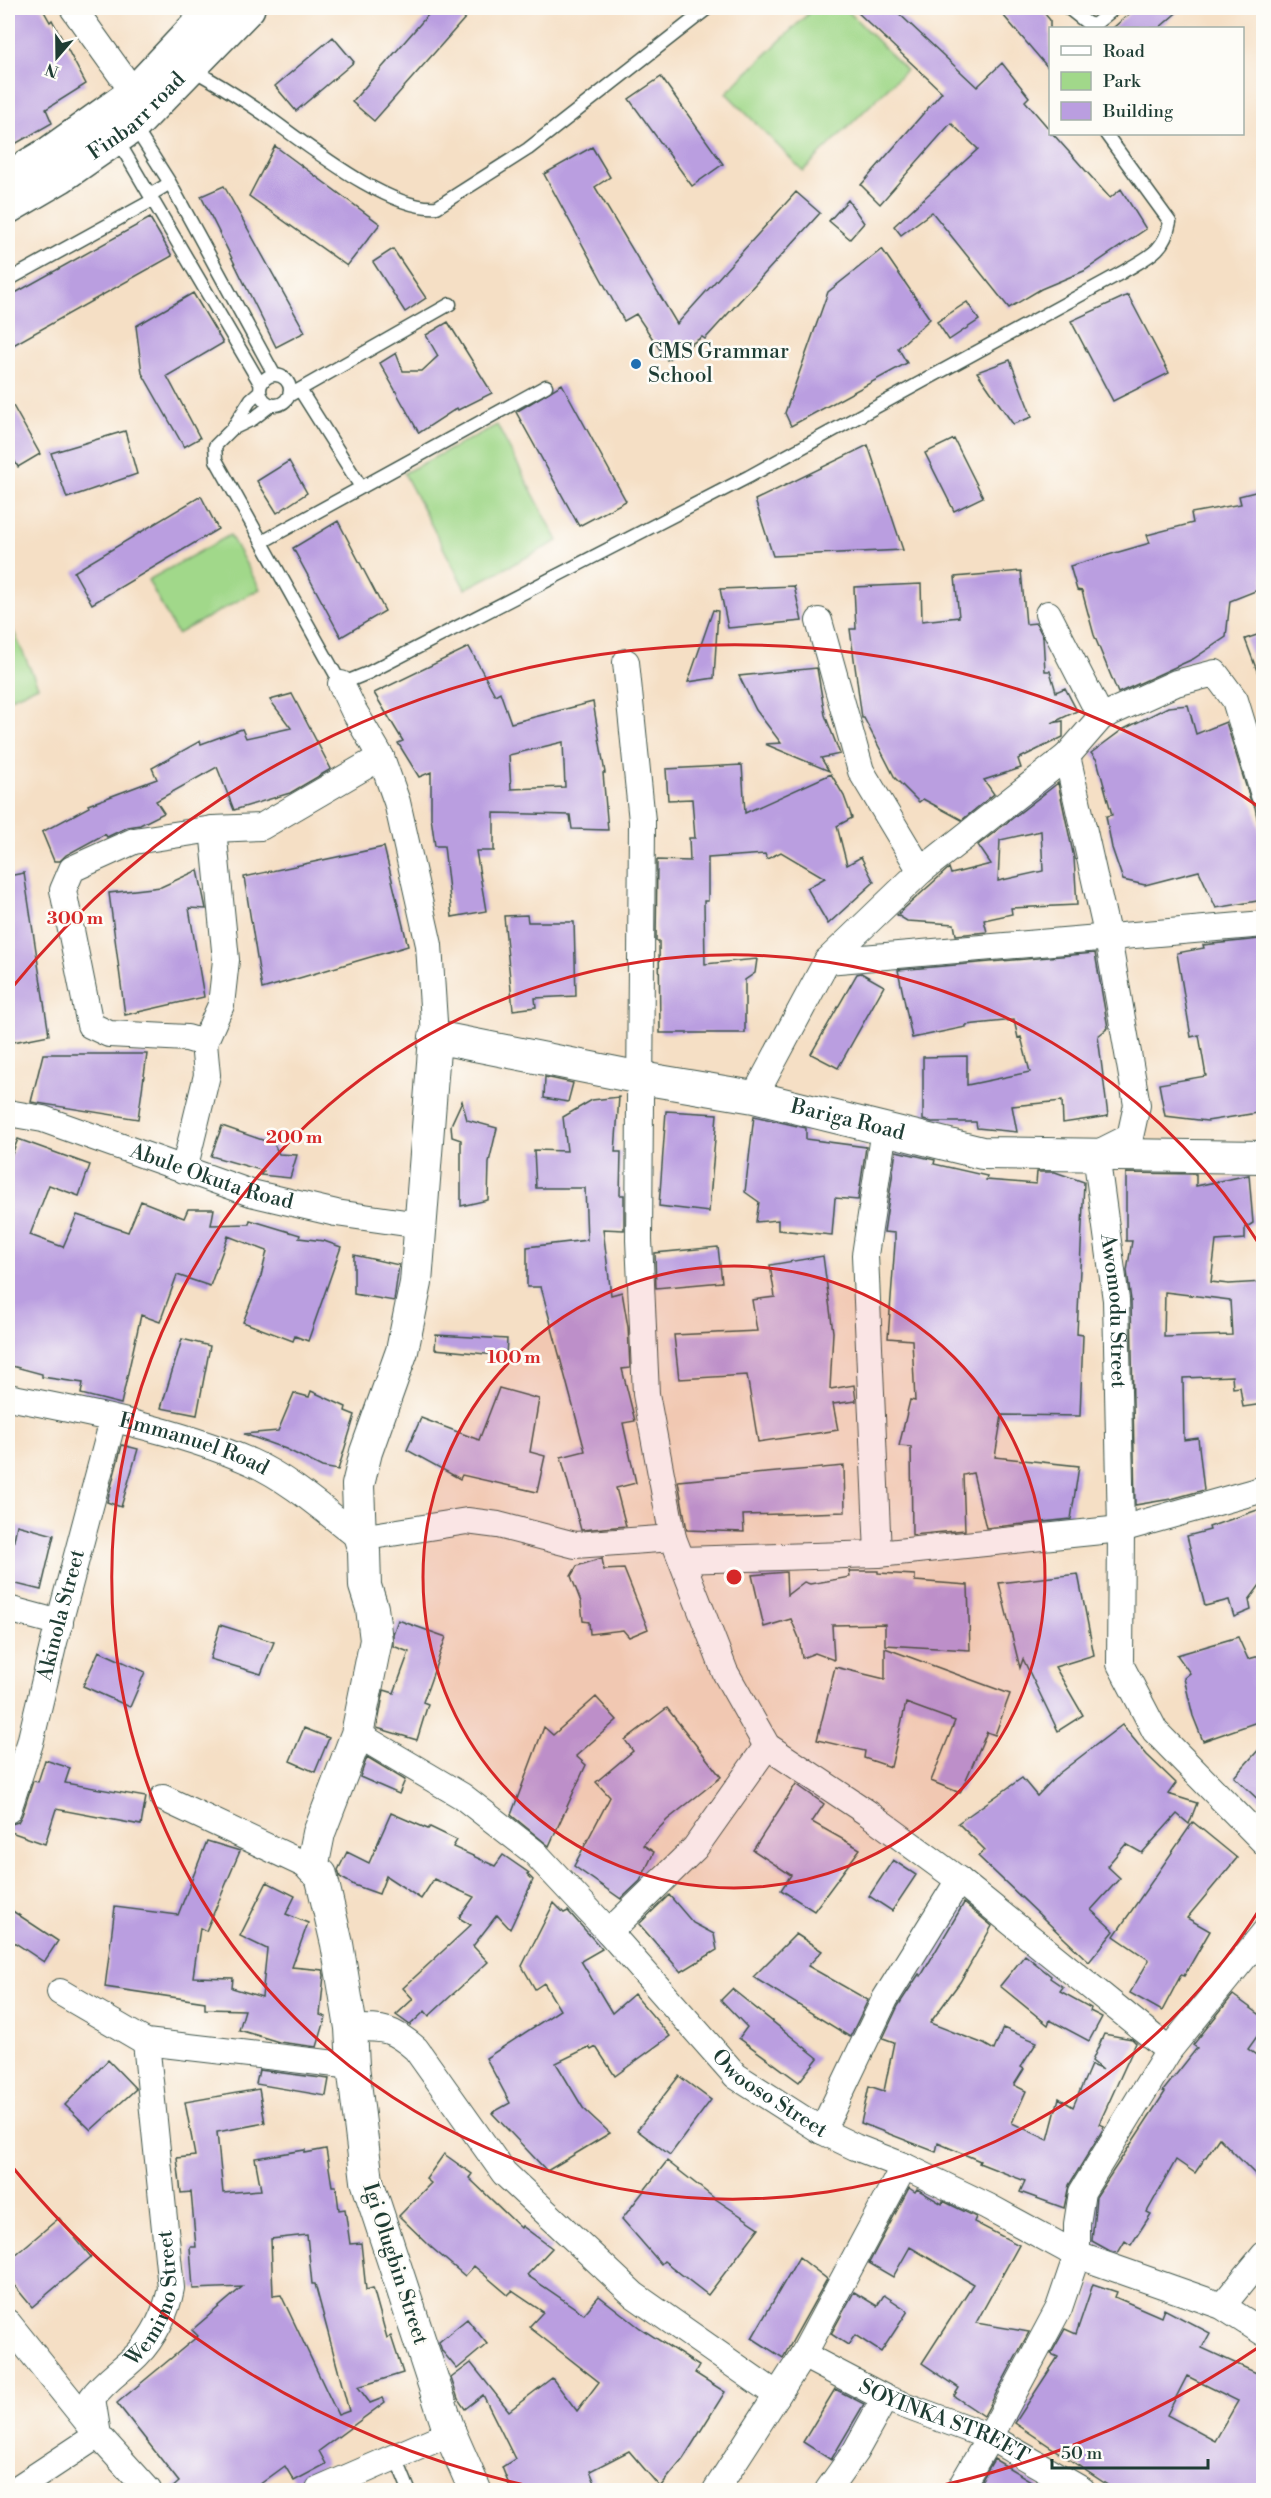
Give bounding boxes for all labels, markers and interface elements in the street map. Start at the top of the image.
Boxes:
north arrow [27,27,87,87]
legend [1049,27,1244,135]
text: Road [1103,40,1146,63]
text: N [43,58,62,82]
street label: Finbarr road [83,67,191,166]
text: Park [1103,70,1142,93]
text: Building [1102,100,1174,123]
place label: CMS Grammar School [648,339,789,389]
marker: CMS Grammar School [629,357,643,371]
text: 300 m [47,907,104,930]
street label: Bariga Road [787,1093,907,1147]
text: 200 m [266,1126,323,1149]
street label: Abule Okuta Road [125,1138,296,1216]
street label: Awomodu Street [1094,1231,1131,1389]
text: 100 m [487,1346,541,1369]
street label: Emmanuel Road [116,1408,273,1482]
street label: Akinola Street [32,1546,91,1685]
centre of rings [724,1567,744,1587]
street label: Owooso Street [706,2044,832,2144]
street label: Igi Olugbin Street [357,2180,434,2349]
street label: Wemimo Street [119,2228,184,2373]
street label: SOYINKA STREET [854,2374,1034,2470]
scale bar [1052,2432,1208,2470]
text: 50 m [1061,2442,1103,2465]

